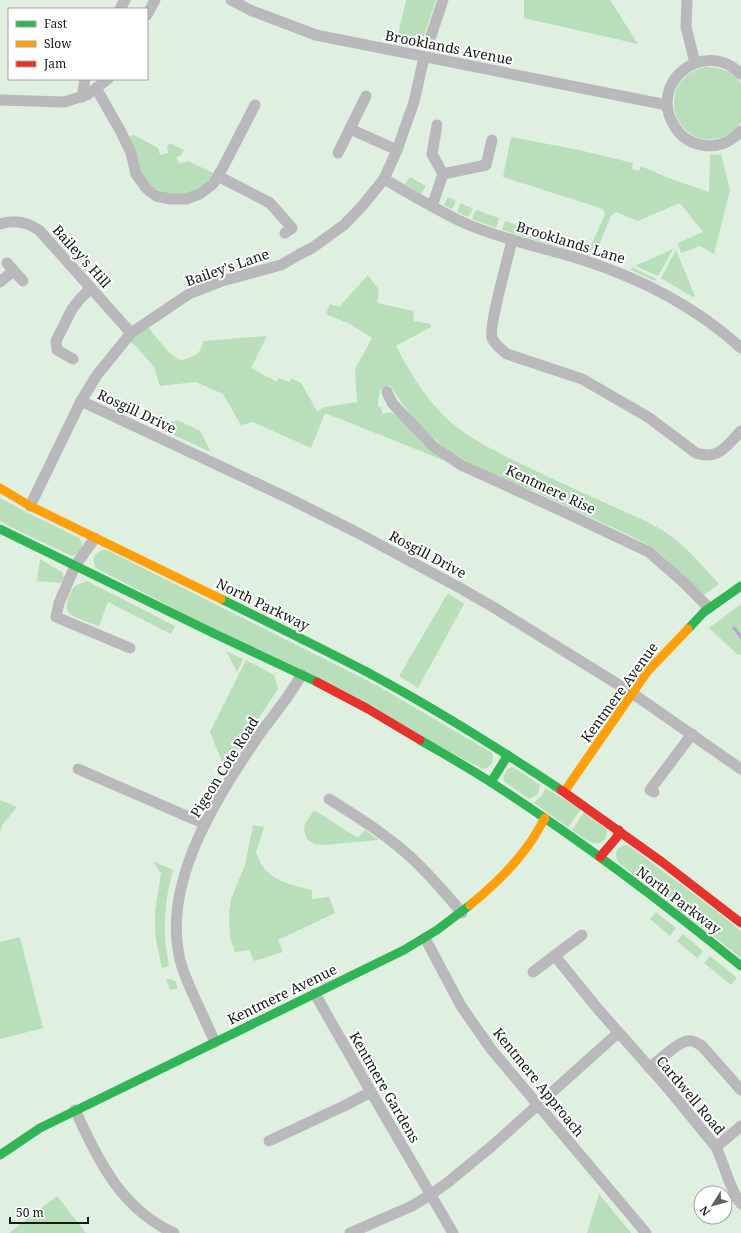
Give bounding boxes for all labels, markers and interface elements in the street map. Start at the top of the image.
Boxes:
legend [8,8,148,80]
text: Fast [44,15,67,32]
street label: Brooklands Avenue [383,25,515,69]
text: Slow [44,35,72,52]
text: Jam [43,55,66,72]
street label: Brooklands Lane [514,216,628,268]
street label: Bailey's Hill [49,220,116,292]
street label: Bailey's Lane [183,244,271,290]
street label: Rosgill Drive [95,384,179,438]
street label: Kentmere Rise [503,460,599,518]
street label: Rosgill Drive [386,526,470,582]
street label: North Parkway [213,573,313,635]
street label: Kentmere Avenue [576,638,662,746]
street label: Pigeon Cote Road [185,713,263,821]
street label: North Parkway [633,862,725,938]
street label: Kentmere Avenue [224,959,340,1029]
street label: Kentmere Approach [489,1024,589,1140]
street label: Kentmere Gardens [345,1028,425,1146]
street label: Cardwell Road [652,1052,730,1139]
north arrow [693,1185,733,1225]
scale bar [10,1199,88,1225]
text: N [696,1203,713,1219]
text: 50 m [16,1204,44,1221]

